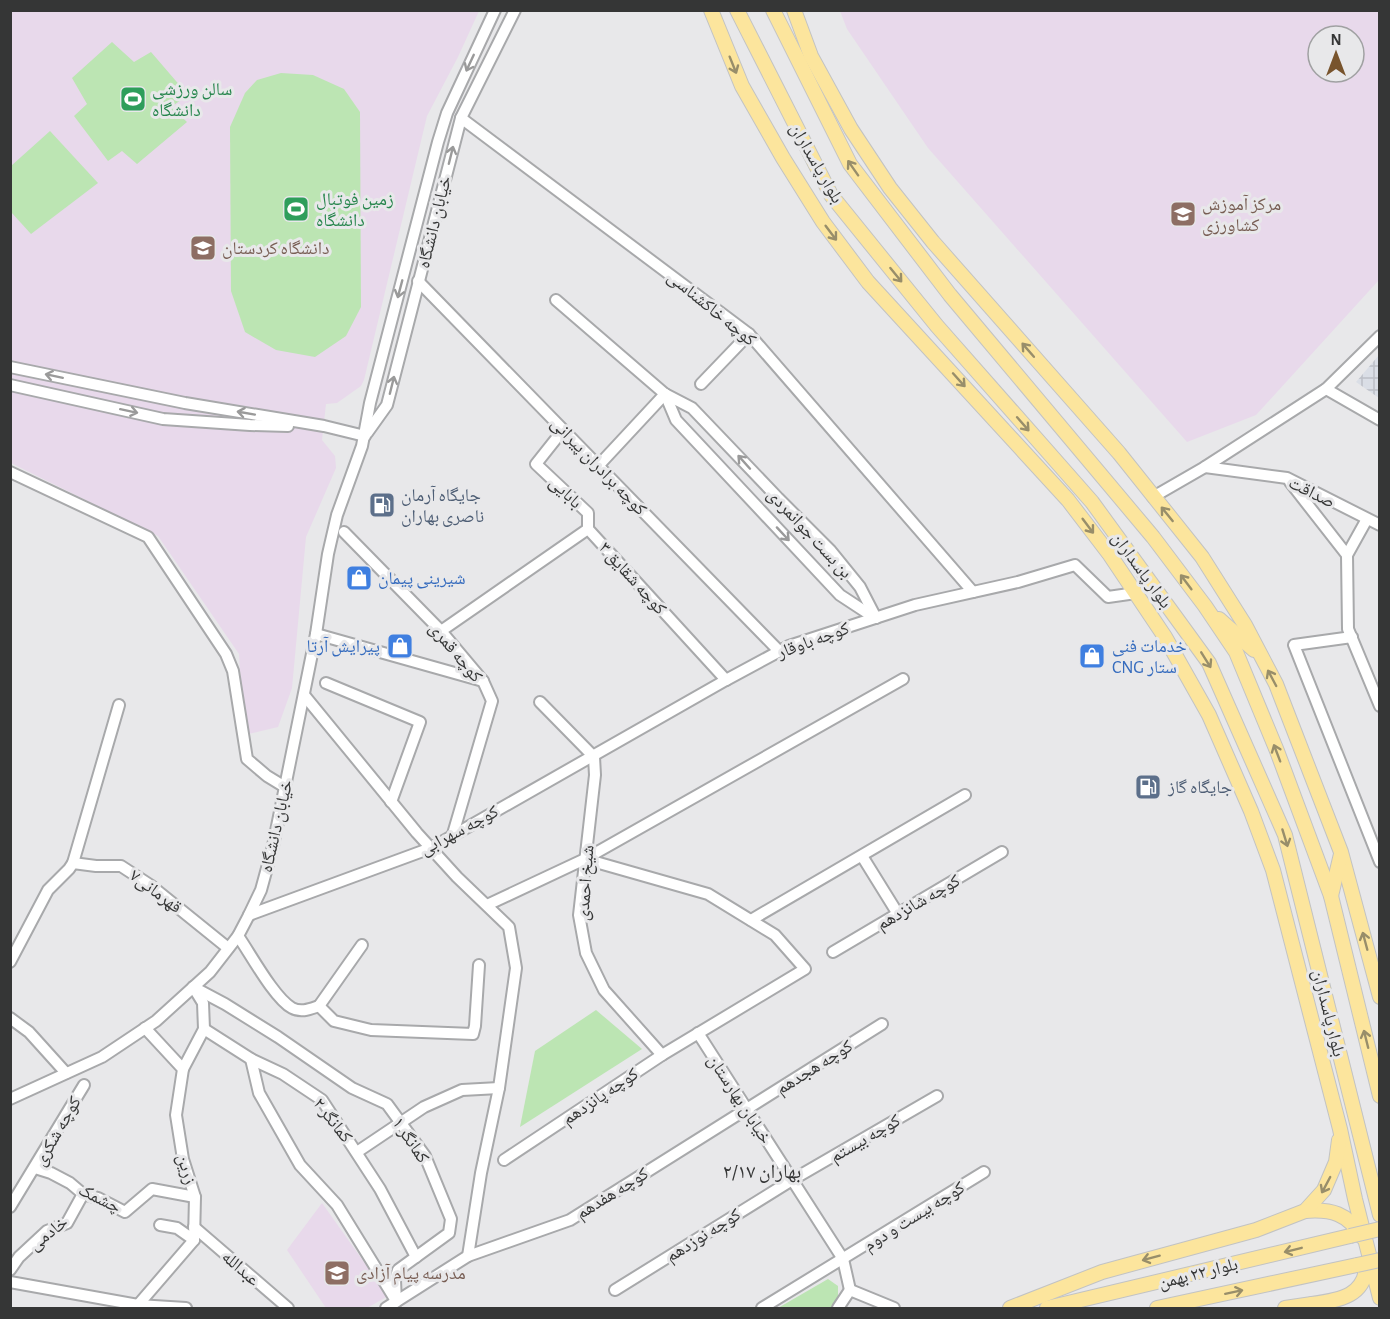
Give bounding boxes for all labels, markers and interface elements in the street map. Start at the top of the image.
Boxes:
north arrow [1306,24,1366,84]
text: N [1330,32,1342,48]
one-way arrow [464,54,476,72]
one-way arrow [728,55,739,73]
place label: سالن ورزشی دانشگاه [152,81,232,120]
sports icon: سالن ورزشی دانشگاه [118,84,148,114]
street label: بلوار پاسداران [785,120,846,207]
one-way arrow [445,146,457,165]
one-way arrow [847,160,860,176]
street label: خیابان دانشگاه [415,174,456,270]
place label: زمین فوتبال دانشگاه [316,191,394,230]
sports icon: زمین فوتبال دانشگاه [281,194,311,224]
place label: مرکز آموزش کشاورزی [1202,194,1281,236]
school or university icon: مرکز آموزش کشاورزی [1168,199,1198,229]
one-way arrow [825,224,838,240]
school or university icon: دانشگاه کردستان [188,233,218,263]
place label: دانشگاه کردستان [222,240,329,259]
one-way arrow [890,267,903,283]
street label: کوچه خاکشناسی [663,268,759,351]
one-way arrow [394,279,406,298]
one-way arrow [1021,343,1035,358]
one-way arrow [45,370,64,381]
one-way arrow [951,373,966,388]
one-way arrow [386,376,398,395]
one-way arrow [119,406,138,417]
one-way arrow [236,407,256,418]
street label: کوچه برادران پیرانی [546,414,650,520]
one-way arrow [1016,416,1030,431]
one-way arrow [737,454,751,469]
street label: بابایی [545,473,585,513]
street label: صداقت [1285,474,1338,512]
place label: جایگاه آرمان ناصری بهاران [401,485,484,527]
street label: بن بست جوانمردی [763,485,855,583]
fuel station icon: جایگاه آرمان ناصری بهاران [367,490,397,520]
one-way arrow [1161,507,1174,523]
one-way arrow [1082,518,1094,534]
one-way arrow [776,526,790,541]
street label: بلوار پاسداران [1107,529,1175,613]
street label: کوچه شقایق ۳ [595,539,670,619]
shop icon: شیرینی پیمان [344,563,374,593]
place label: شیرینی پیمان [378,570,466,589]
one-way arrow [1180,574,1193,590]
street label: کوچه قمری [424,619,486,687]
street label: کوچه باوقار [774,619,853,663]
shop icon: پیرایش آرتا [385,631,415,661]
place label: پیرایش آرتا [306,636,380,657]
place label: خدمات فنی‌ CNG ستار [1112,638,1187,677]
shop icon: خدمات فنی‌ CNG ستار [1077,641,1107,671]
one-way arrow [1200,652,1213,669]
one-way arrow [1266,670,1278,687]
one-way arrow [1271,744,1282,762]
fuel station icon: جایگاه گاز [1133,772,1163,802]
street label: خیابان دانشگاه [258,778,297,874]
place label: جایگاه گاز [1167,779,1232,797]
street label: کوچه سهرابی [417,802,503,860]
one-way arrow [1281,828,1292,847]
street label: شیخ احمدی [574,844,600,922]
street label: قهرمانی۷ [125,867,185,918]
street label: کوچه شانزدهم [874,872,965,936]
one-way arrow [1359,931,1370,950]
street label: بلوار پاسداران [1307,968,1348,1059]
one-way arrow [1359,1029,1371,1048]
street label: کوچه هجدهم [773,1037,858,1100]
street label: خیابان بهارستان [703,1052,775,1148]
street label: کوچه پانزدهم [559,1065,643,1130]
street label: کوچه شکری [31,1093,86,1170]
street label: کمانگر ۲ [309,1095,355,1147]
street label: کوچه بیستم [827,1111,905,1168]
street label: کمانگر ۱ [388,1114,432,1167]
street label: زرین [172,1152,199,1187]
district label: ۲/۱۷ بهاران [723,1162,801,1183]
street label: کوچه هفدهم [573,1164,653,1225]
one-way arrow [1319,1175,1331,1193]
street label: کوچه بیست و دوم [861,1178,970,1257]
street label: چشمک [75,1181,124,1217]
street label: کوچه نوزدهم [663,1205,746,1268]
street label: خادمی [26,1213,72,1255]
one-way arrow [1284,1244,1303,1256]
street label: عبدالله [218,1248,263,1290]
one-way arrow [1142,1253,1161,1264]
street label: بلوار ۲۲ بهمن [1157,1255,1240,1293]
school or university icon: مدرسه پیام آزادی [322,1258,352,1288]
place label: مدرسه پیام آزادی [356,1263,466,1285]
one-way arrow [1225,1285,1244,1297]

